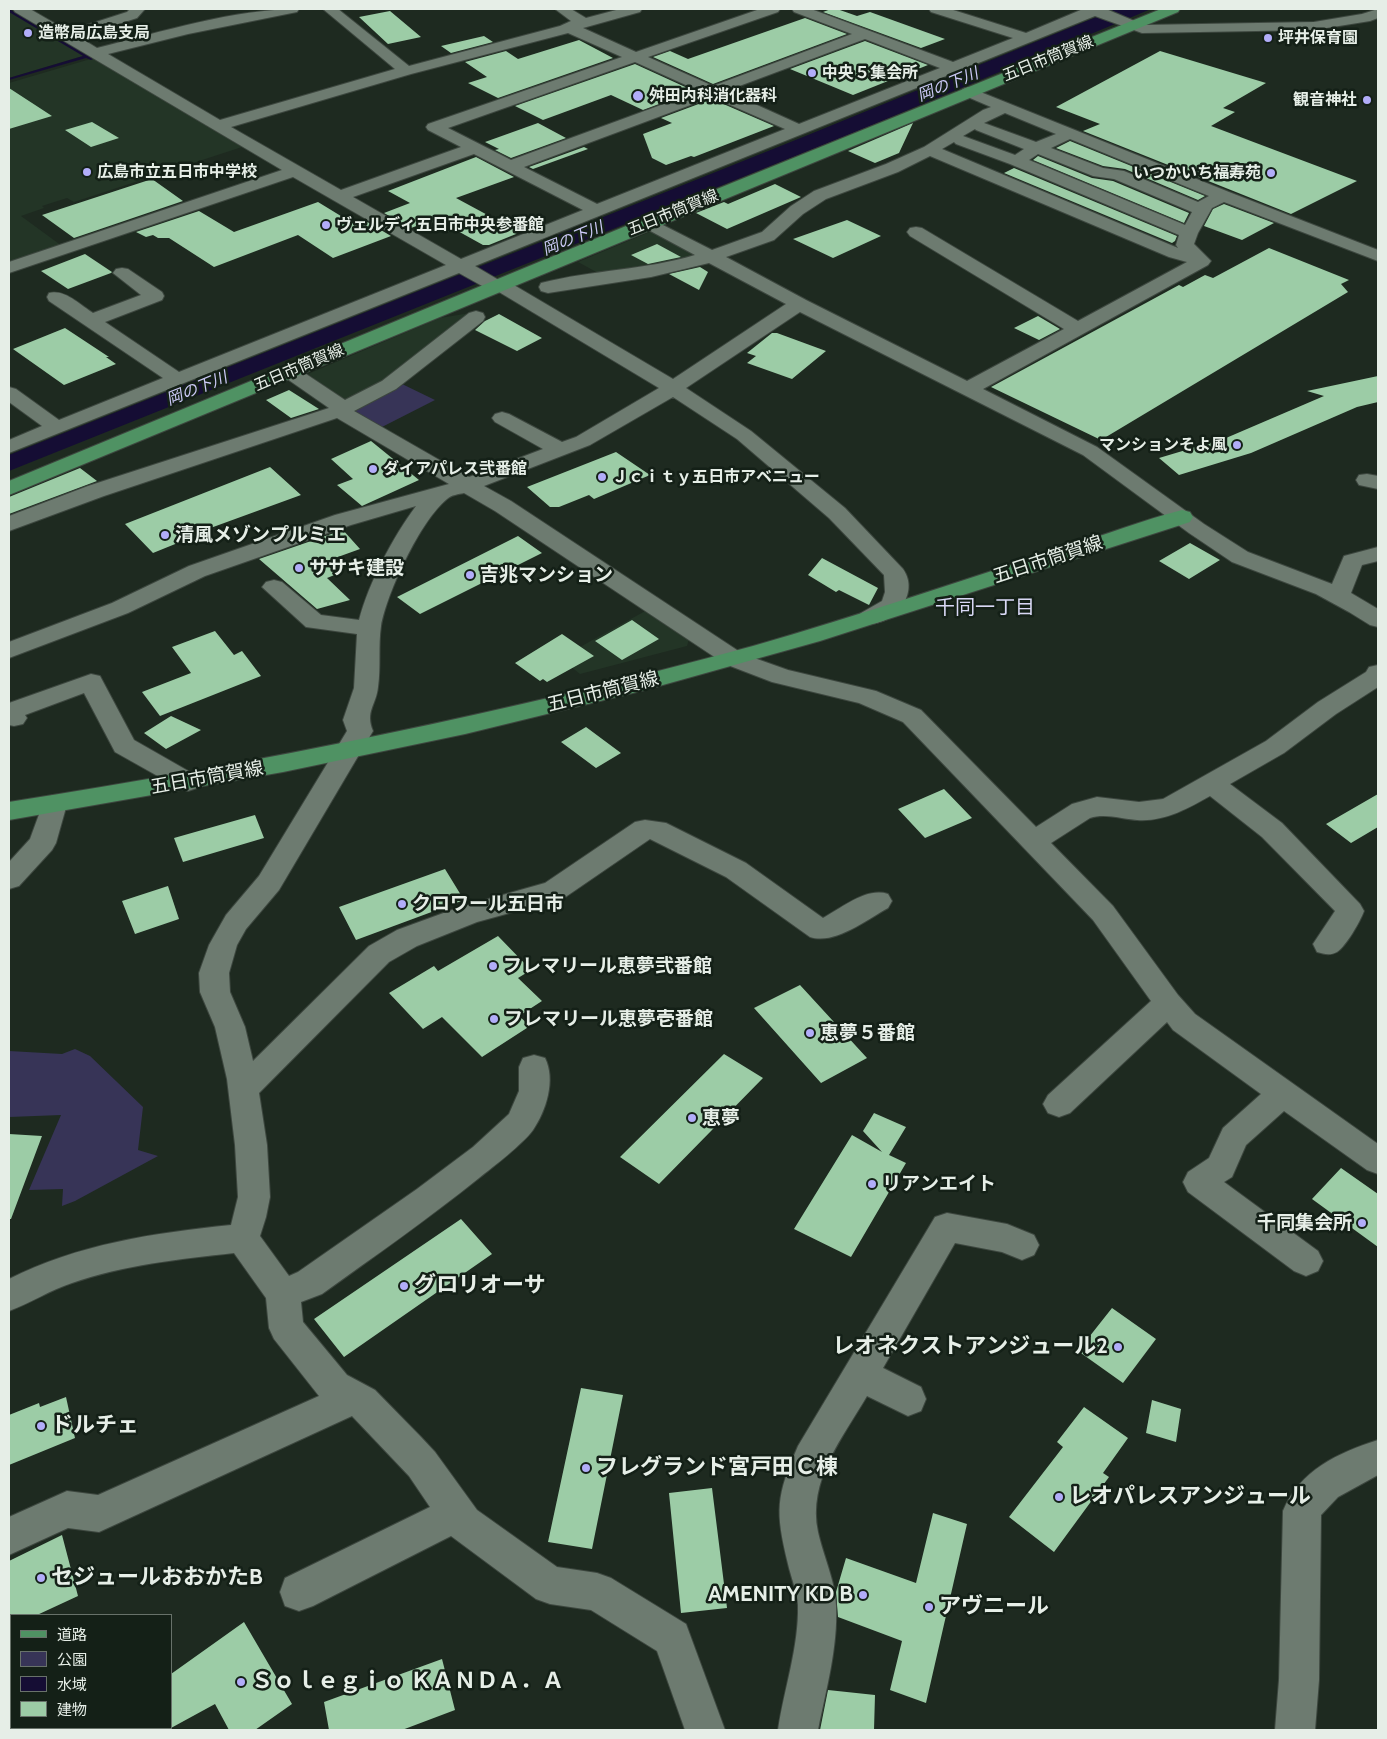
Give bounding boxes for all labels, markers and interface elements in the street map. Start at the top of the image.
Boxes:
place label: 造幣局広島支局 [38,23,150,43]
marker: 造幣局広島支局 [22,27,34,39]
place label: 坪井保育園 [1278,28,1358,48]
street label: 五日市筒賀線 [1000,32,1096,86]
marker: 坪井保育園 [1262,32,1274,44]
place label: 中央５集会所 [822,63,918,83]
water label: 岡の下川 [915,64,981,106]
marker: 中央５集会所 [806,67,818,79]
place label: 舛田内科消化器科 [649,86,777,106]
marker: 舛田内科消化器科 [631,89,645,103]
place label: 観音神社 [1293,90,1357,110]
marker: 観音神社 [1361,94,1373,106]
place label: 広島市立五日市中学校 [97,162,257,182]
place label: いつかいち福寿苑 [1133,163,1261,183]
marker: 広島市立五日市中学校 [81,166,93,178]
marker: いつかいち福寿苑 [1265,167,1277,179]
street label: 五日市筒賀線 [625,186,721,240]
place label: ヴェルディ五日市中央参番館 [336,215,544,235]
water label: 岡の下川 [540,218,606,260]
marker: ヴェルディ五日市中央参番館 [320,219,332,231]
street label: 五日市筒賀線 [251,340,347,396]
water label: 岡の下川 [164,368,230,410]
place label: マンションそよ風 [1099,435,1227,455]
marker: マンションそよ風 [1231,439,1243,451]
place label: ダイアパレス弐番館 [383,459,527,479]
marker: ダイアパレス弐番館 [367,463,379,475]
place label: Ｊｃｉｔｙ五日市アベニュー [612,467,820,487]
marker: Ｊｃｉｔｙ五日市アベニュー [596,471,608,483]
place label: 清風メゾンプルミエ [175,524,346,546]
marker: 清風メゾンプルミエ [159,529,171,541]
street label: 五日市筒賀線 [990,532,1106,588]
place label: ササキ建設 [309,557,404,579]
marker: ササキ建設 [293,562,305,574]
place label: 吉兆マンション [480,564,613,586]
marker: 吉兆マンション [464,569,476,581]
district label: 千同一丁目 [935,596,1035,620]
street label: 五日市筒賀線 [545,667,661,717]
street label: 五日市筒賀線 [149,757,265,799]
place label: クロワール五日市 [412,893,564,915]
marker: クロワール五日市 [396,898,408,910]
place label: フレマリール恵夢弐番館 [503,955,712,977]
marker: フレマリール恵夢弐番館 [487,960,499,972]
place label: フレマリール恵夢壱番館 [504,1008,713,1030]
marker: フレマリール恵夢壱番館 [488,1013,500,1025]
place label: 恵夢５番館 [820,1022,915,1044]
marker: 恵夢５番館 [804,1027,816,1039]
place label: 恵夢 [702,1107,740,1129]
marker: 恵夢 [686,1112,698,1124]
place label: リアンエイト [882,1173,996,1195]
marker: リアンエイト [866,1178,878,1190]
place label: 千同集会所 [1257,1212,1352,1234]
marker: 千同集会所 [1356,1217,1368,1229]
place label: グロリオーサ [414,1273,546,1299]
marker: グロリオーサ [398,1280,410,1292]
place label: レオネクストアンジュール2 [832,1334,1108,1360]
marker: レオネクストアンジュール2 [1112,1341,1124,1353]
place label: ドルチェ [51,1413,139,1439]
marker: ドルチェ [35,1420,47,1432]
place label: フレグランド宮戸田Ｃ棟 [596,1455,838,1481]
marker: フレグランド宮戸田Ｃ棟 [580,1462,592,1474]
place label: レオパレスアンジュール [1069,1484,1311,1510]
marker: レオパレスアンジュール [1053,1491,1065,1503]
place label: セジュールおおかたB [51,1565,263,1591]
marker: セジュールおおかたB [35,1572,47,1584]
place label: AMENITY KD B [708,1582,853,1608]
marker: AMENITY KD B [857,1589,869,1601]
place label: アヴニール [939,1594,1049,1620]
marker: アヴニール [923,1601,935,1613]
legend [10,1614,172,1729]
text: 道路 [57,1626,87,1644]
text: 公園 [57,1651,87,1669]
place label: Ｓｏｌｅｇｉｏ ＫＡＮＤＡ．Ａ [251,1669,564,1695]
text: 水域 [57,1676,87,1694]
marker: Ｓｏｌｅｇｉｏ ＫＡＮＤＡ．Ａ [235,1676,247,1688]
text: 建物 [57,1701,87,1719]

